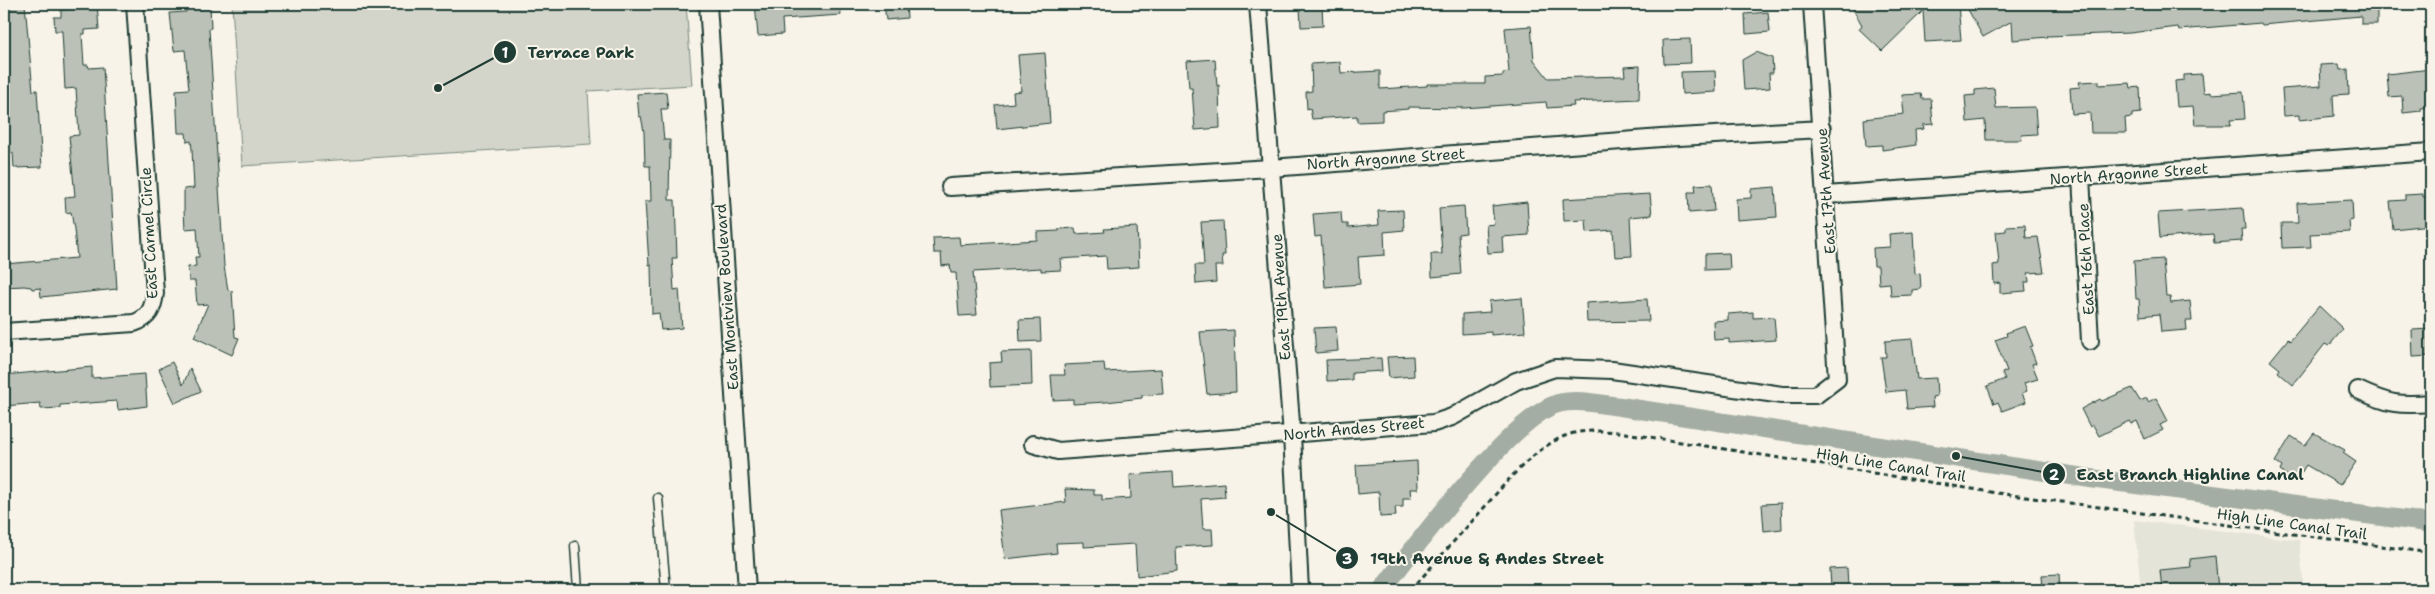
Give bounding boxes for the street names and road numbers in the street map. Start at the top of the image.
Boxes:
street label: East 17th Avenue [1812,127,1840,255]
street label: North Argonne Street [1306,143,1466,175]
street label: North Argonne Street [2049,158,2209,190]
street label: East Carmel Circle [136,166,162,300]
street label: East 16th Place [2073,202,2099,316]
street label: East Montview Boulevard [710,203,743,391]
street label: East 19th Avenue [1267,233,1295,361]
street label: North Andes Street [1282,413,1426,445]
street label: High Line Canal Trail [1815,443,1968,487]
street label: High Line Canal Trail [2216,504,2369,545]

